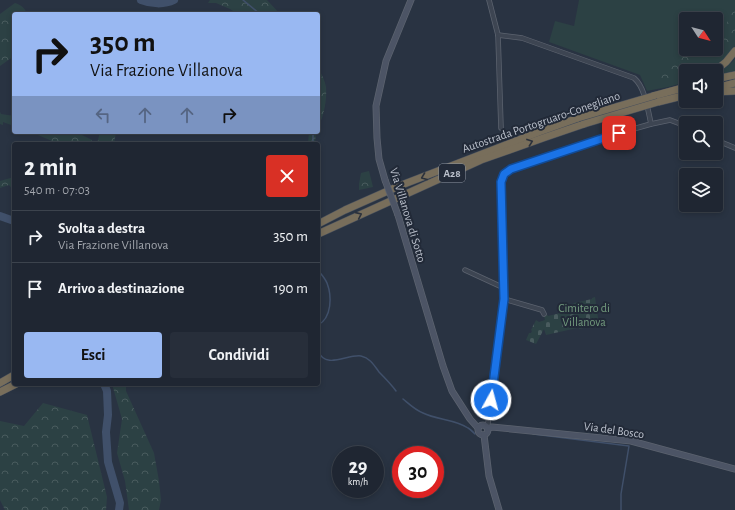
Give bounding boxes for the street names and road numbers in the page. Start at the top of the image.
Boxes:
street label: Autostrada Portogruaro-Conegliano [461,89,621,155]
road number: A28 [439,164,465,182]
street label: Via Villanova di Sotto [388,166,428,264]
street label: Via del Bosco [583,420,645,440]

